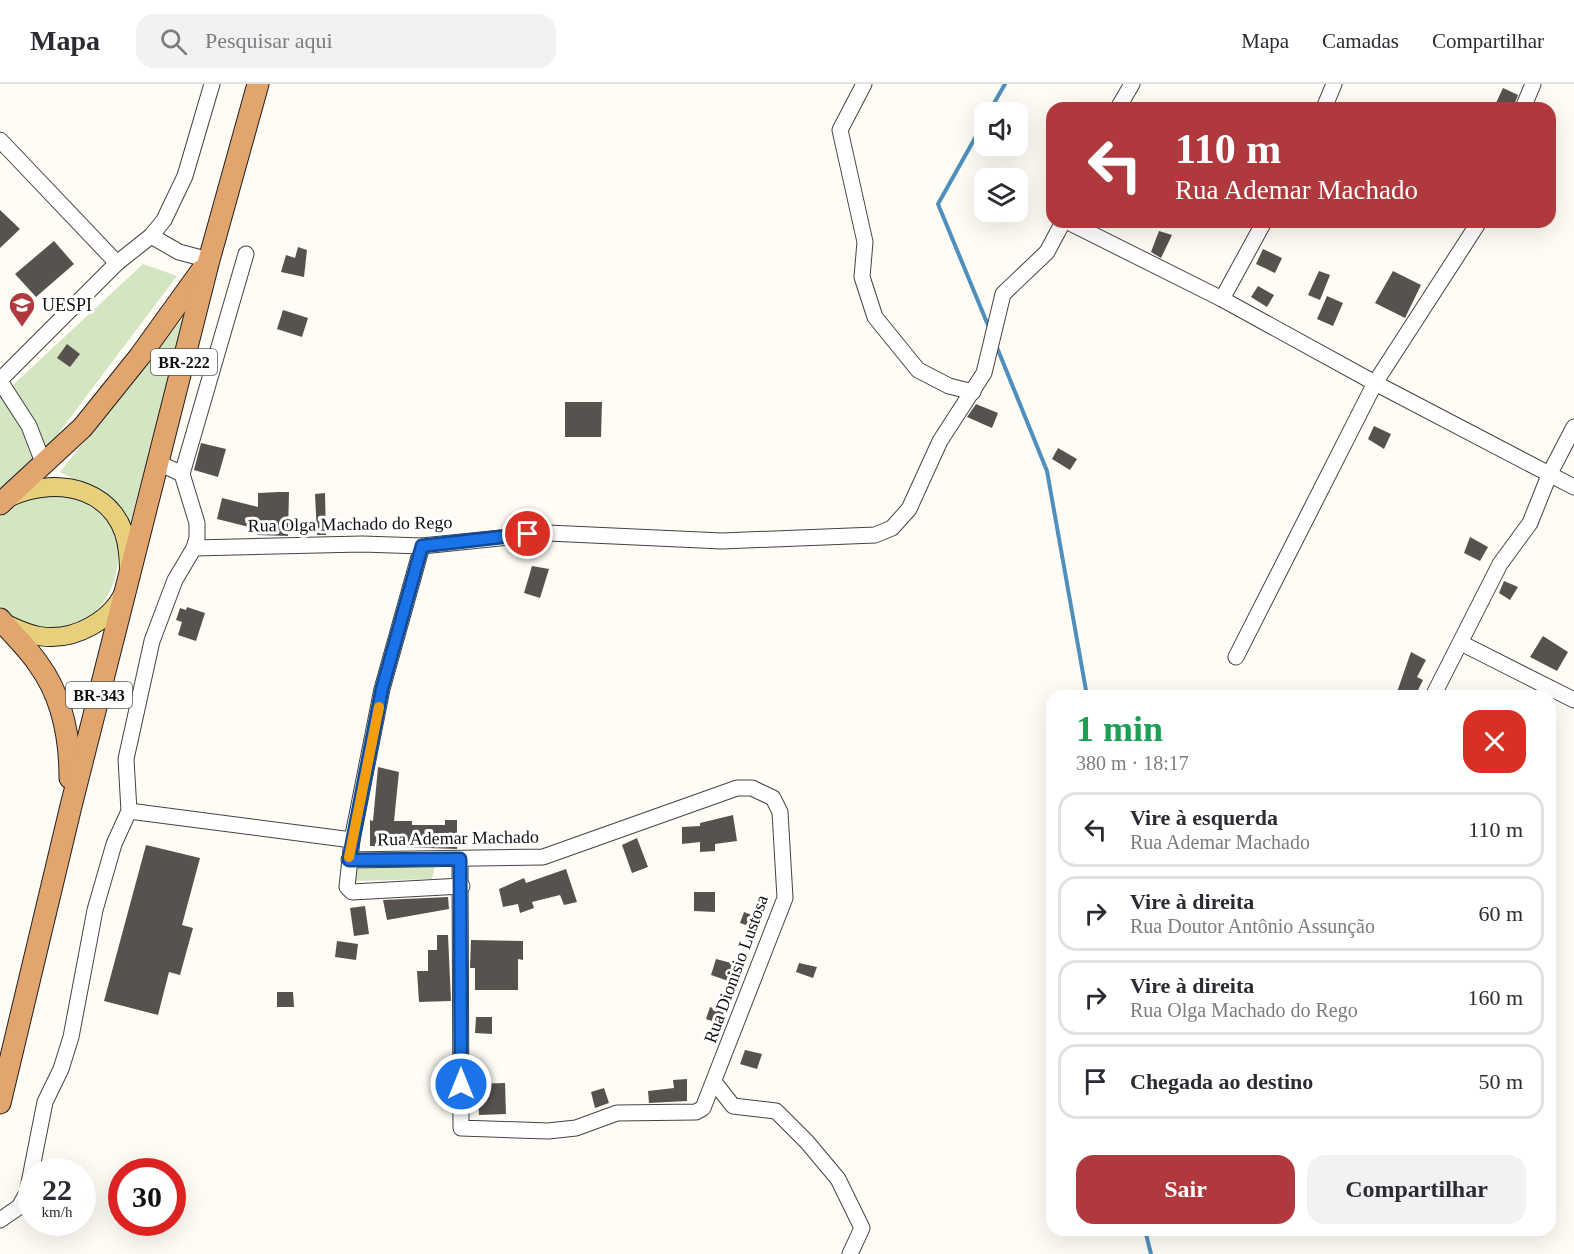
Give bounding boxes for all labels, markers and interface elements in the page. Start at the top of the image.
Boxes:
search box [136,14,556,68]
text: Mapa [30,25,100,56]
icon: search [157,25,190,58]
text: Pesquisar aqui [205,28,333,53]
text: Mapa [1241,29,1289,53]
text: Camadas [1322,29,1399,53]
text: Compartilhar [1432,29,1544,53]
map controls [974,102,1028,222]
button: sound [974,102,1028,156]
icon: left [1076,126,1154,204]
text: 110 m [1175,126,1281,172]
button: layers [974,168,1028,222]
text: Rua Ademar Machado [1175,175,1418,205]
school or university icon: UESPI [7,290,37,328]
place label: UESPI [42,295,92,315]
road number: BR-222 [151,349,217,375]
pin [502,508,553,559]
street label: Rua Olga Machado do Rego [247,512,453,536]
icon: arrive [511,517,544,550]
road number: BR-343 [66,682,132,708]
text: 1 min [1076,709,1163,749]
button: close [1463,710,1526,773]
text: 380 m · 18:17 [1076,752,1189,774]
text: Vire à esquerda [1130,805,1278,830]
icon: left [1079,813,1112,846]
text: 110 m [1468,817,1523,842]
street label: Rua Ademar Machado [377,827,539,849]
text: Rua Ademar Machado [1130,831,1310,853]
text: Vire à direita [1130,889,1254,914]
street label: Rua Dionisio Lustosa [700,892,772,1046]
icon: right [1079,897,1112,930]
text: 60 m [1478,901,1523,926]
text: Rua Doutor Antônio Assunção [1130,915,1375,937]
text: Vire à direita [1130,973,1254,998]
icon: right [1079,981,1112,1014]
text: 160 m [1467,985,1523,1010]
text: Rua Olga Machado do Rego [1130,999,1358,1021]
position arrow [429,1052,493,1116]
icon: arrive [1079,1065,1112,1098]
text: Chegada ao destino [1130,1069,1313,1094]
text: 50 m [1478,1069,1523,1094]
button: Sair [1076,1155,1295,1224]
button: Compartilhar [1307,1155,1526,1224]
speed limit sign: 30 [108,1158,186,1236]
text: 22 [42,1173,72,1206]
text: km/h [42,1204,72,1220]

